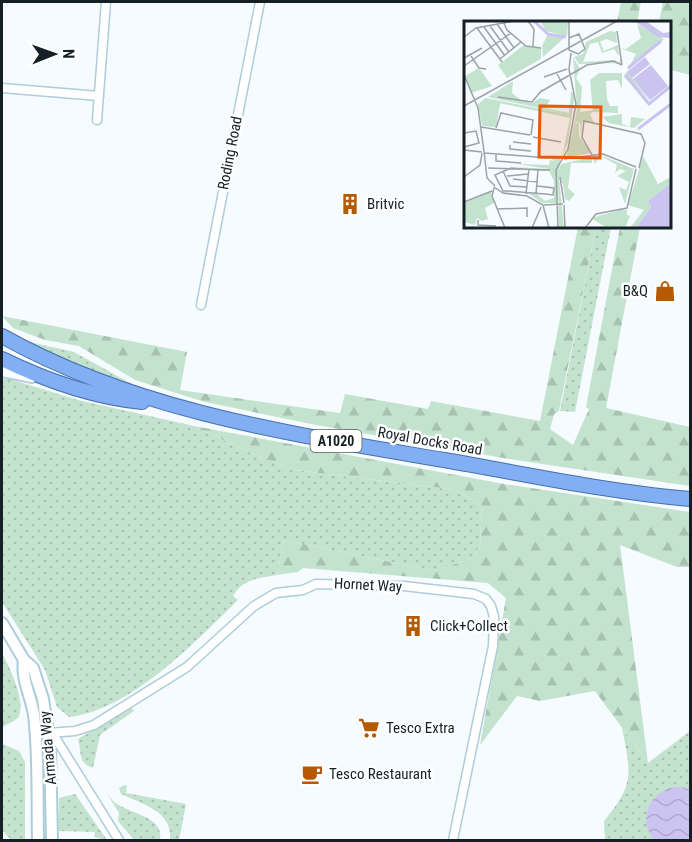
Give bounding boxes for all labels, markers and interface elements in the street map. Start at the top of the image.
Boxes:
inset map [464,21,671,228]
north arrow [24,24,84,84]
text: N [59,49,78,59]
street label: Roding Road [214,115,246,191]
building icon: Britvic [338,192,362,216]
place label: Britvic [367,195,404,213]
shop icon: B&Q [653,279,677,303]
place label: B&Q [623,282,648,300]
street label: Royal Docks Road [376,423,484,459]
road number: A1020 [310,430,362,452]
street label: Hornet Way [334,574,402,596]
building icon: Click+Collect [401,614,425,638]
place label: Click+Collect [430,617,508,635]
street label: Armada Way [36,710,60,786]
supermarket icon: Tesco Extra [357,716,381,740]
place label: Tesco Extra [386,719,455,737]
cafe icon: Tesco Restaurant [300,762,324,786]
place label: Tesco Restaurant [329,765,432,783]

